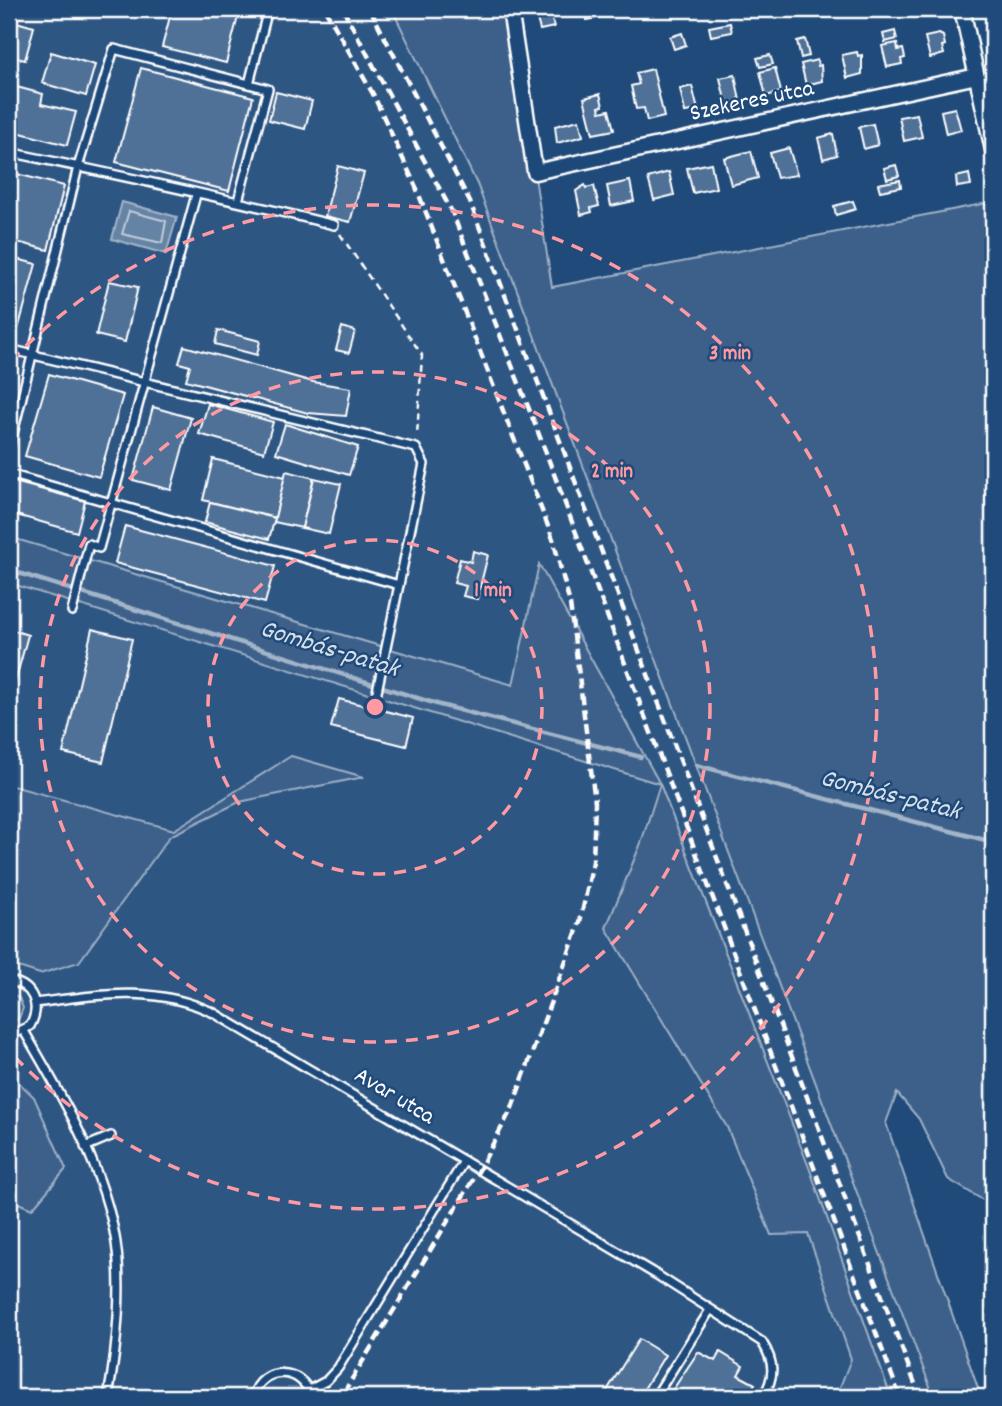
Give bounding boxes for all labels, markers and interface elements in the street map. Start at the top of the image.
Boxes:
street label: Szekeres utca [687,72,818,132]
text: 3 min [709,340,751,370]
text: 2 min [591,458,633,488]
text: 1 min [474,577,512,607]
water label: Gombás-patak [255,611,405,689]
centre of rings [363,695,387,719]
water label: Gombás-patak [816,761,966,832]
street label: Avar utca [347,1060,441,1135]

